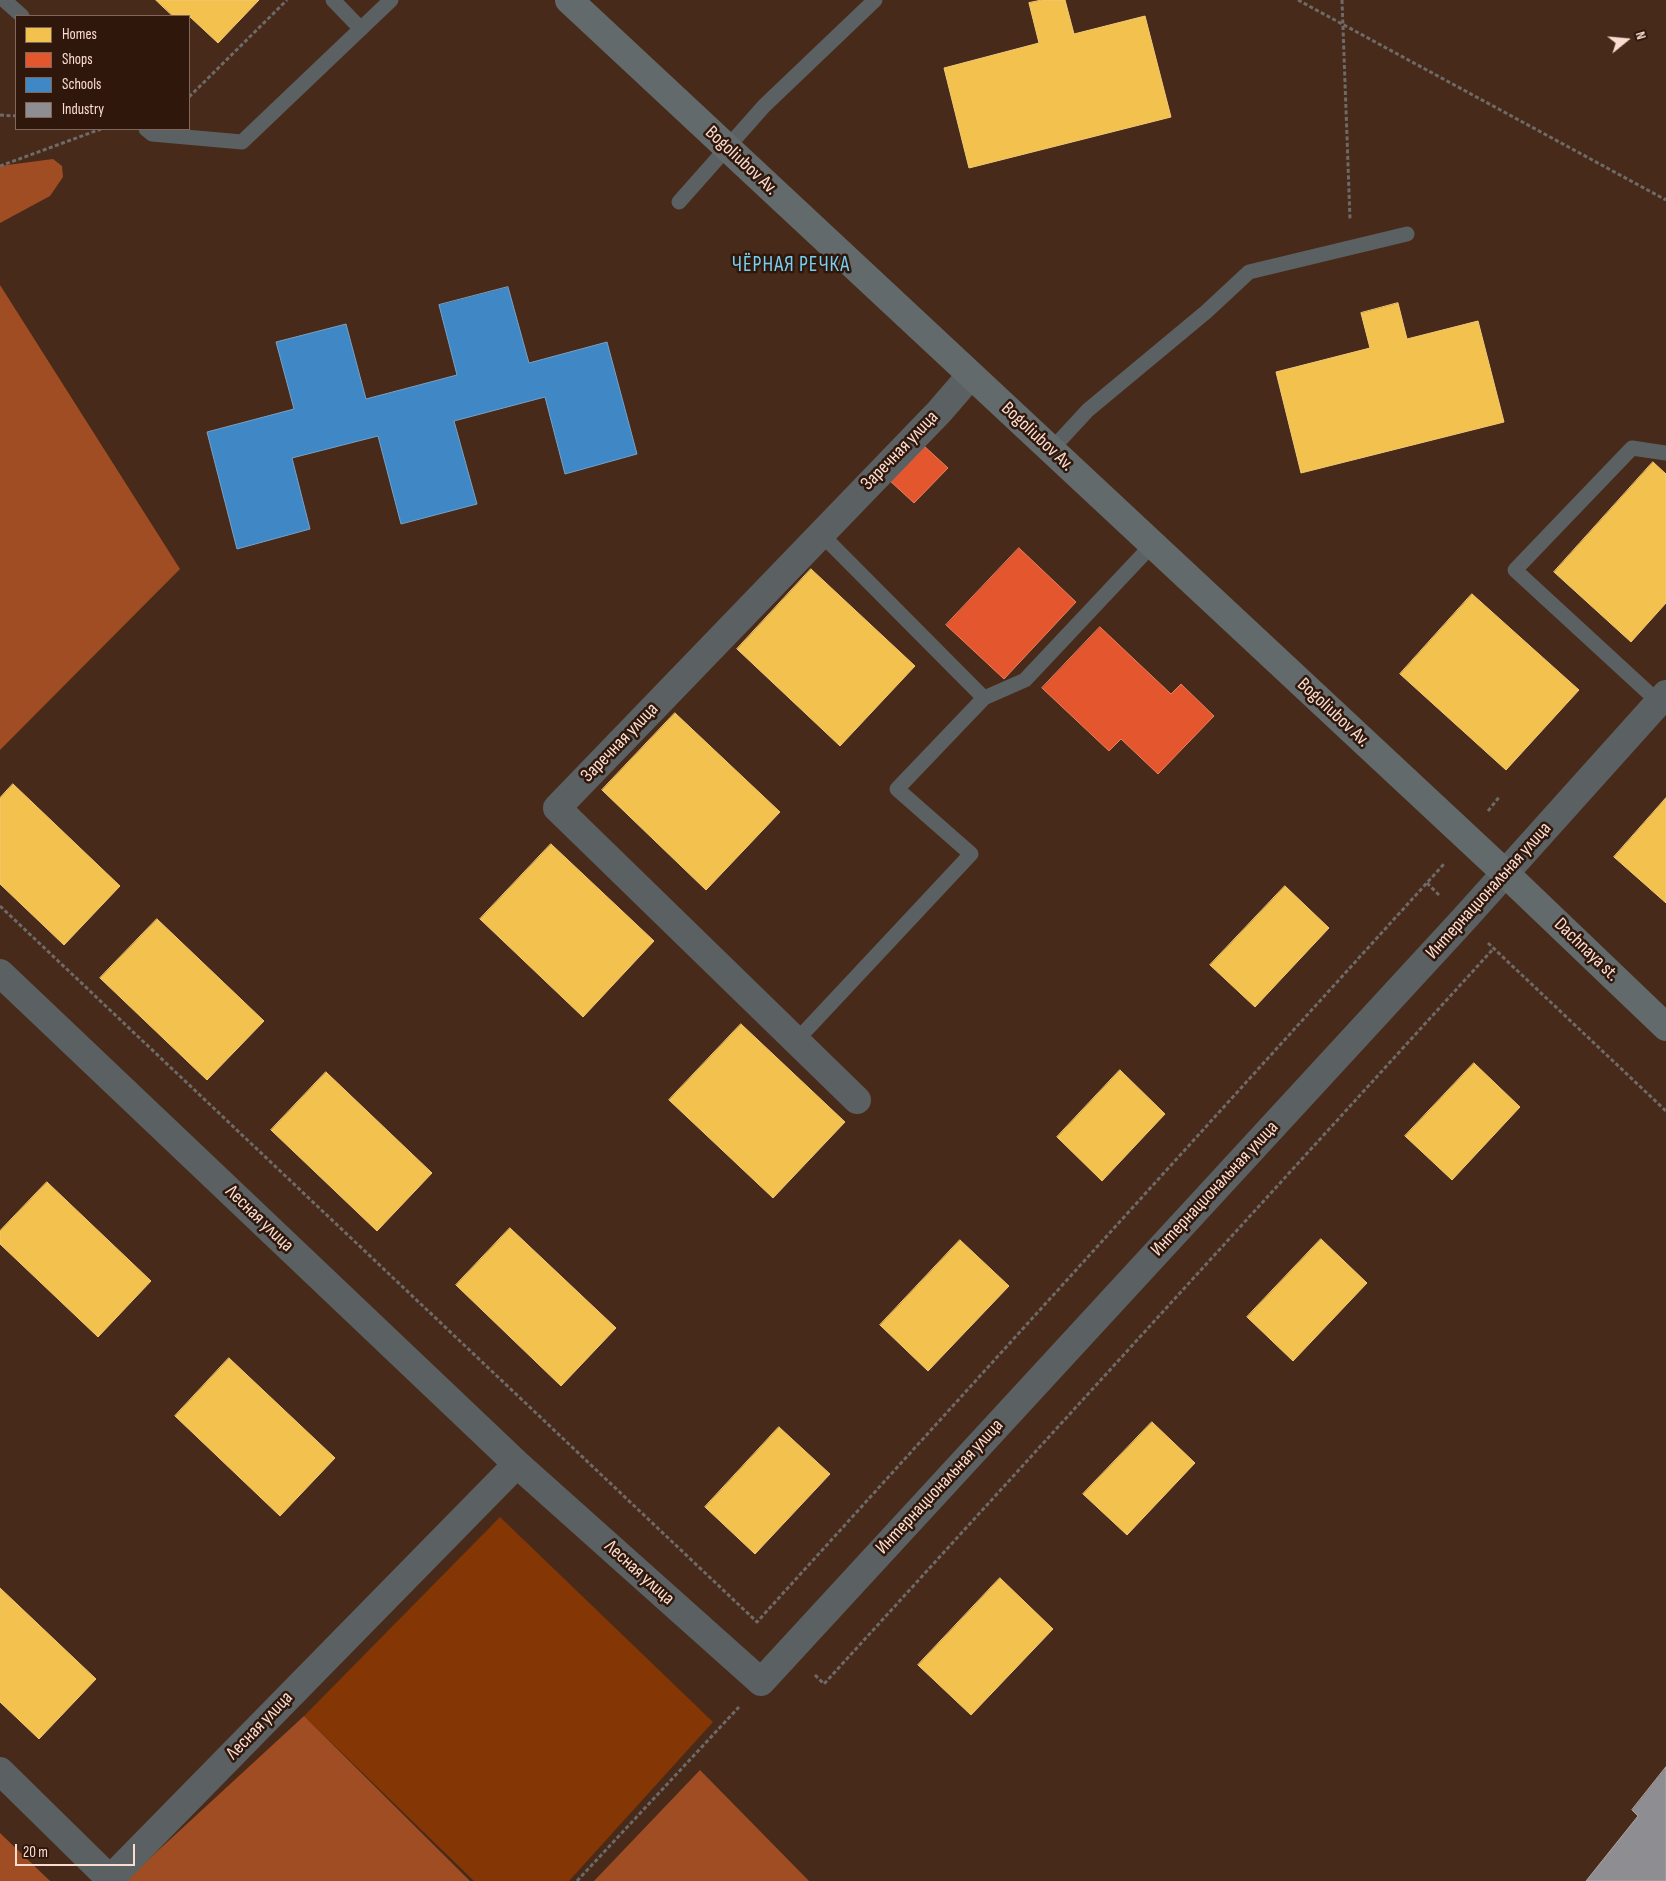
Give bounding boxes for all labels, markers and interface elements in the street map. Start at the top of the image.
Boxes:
legend [15,15,190,130]
north arrow [1601,15,1651,65]
text: Homes [62,25,97,44]
text: N [1632,29,1650,42]
text: Shops [62,50,93,69]
text: Schools [62,75,101,94]
text: Industry [62,100,104,119]
street label: Bogoliubov Av. [700,122,782,200]
district label: ЧЁРНАЯ РЕЧКА [730,253,852,279]
street label: Bogoliubov Av. [996,398,1078,476]
street label: Заречная улица [857,407,943,495]
street label: Bogoliubov Av. [1292,674,1374,752]
street label: Заречная улица [577,699,663,787]
street label: Интернациональная улица [1421,818,1557,964]
street label: Dachnaya st. [1549,914,1623,986]
street label: Интернациональная улица [1146,1117,1284,1261]
street label: Лесная улица [220,1181,298,1257]
street label: Интернациональная улица [871,1415,1009,1559]
street label: Лесная улица [599,1536,679,1610]
street label: Лесная улица [222,1687,298,1765]
scale bar [18,1834,138,1866]
text: 20 m [23,1843,48,1862]

